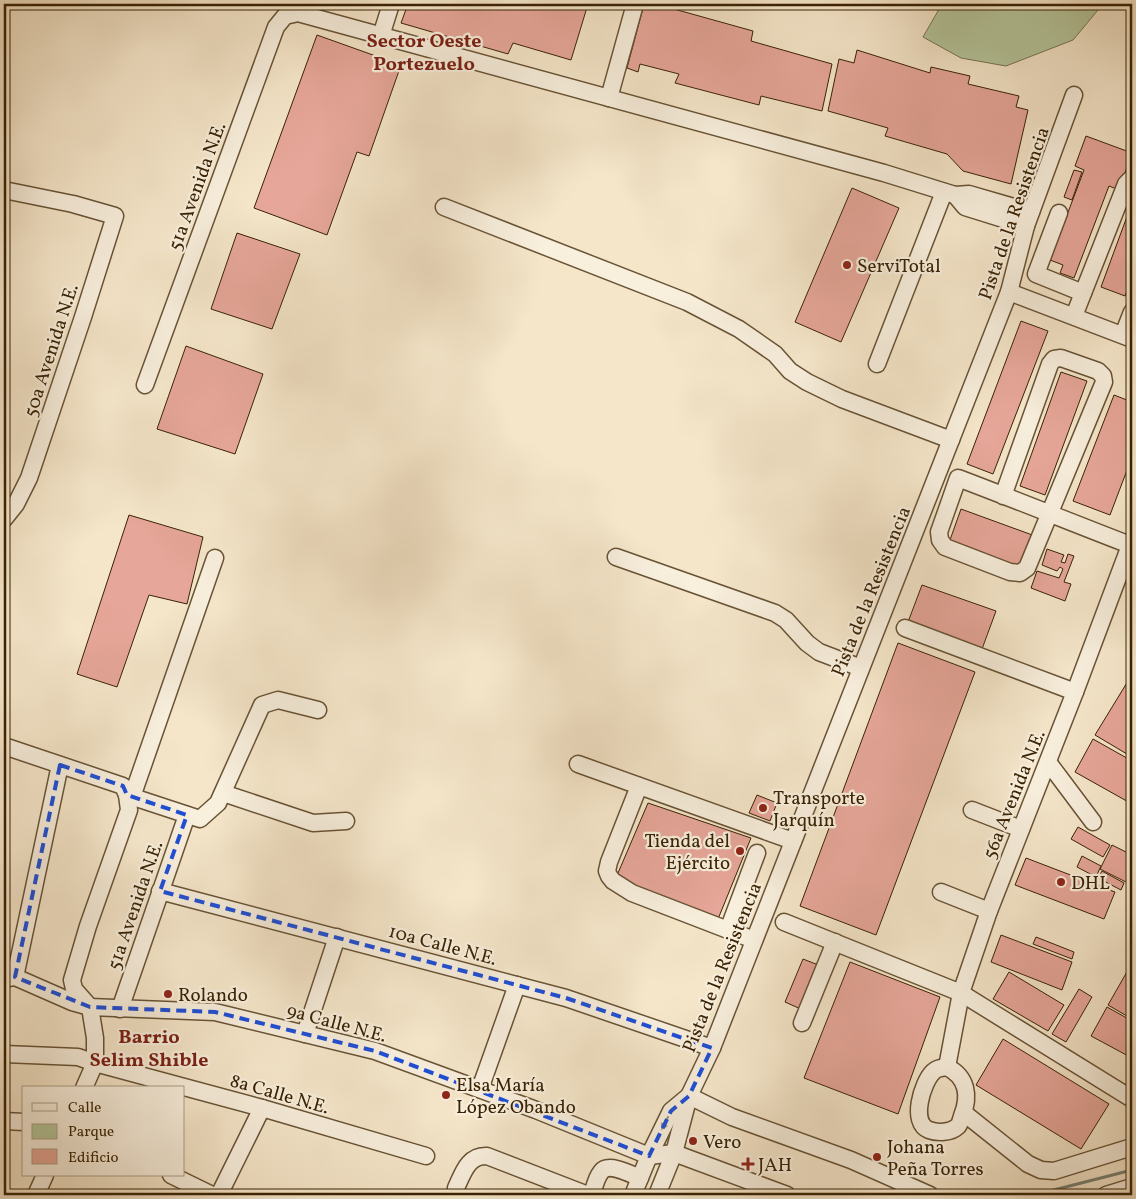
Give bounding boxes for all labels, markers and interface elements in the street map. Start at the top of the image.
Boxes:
district label: Sector Oeste Portezuelo [367,28,481,79]
street label: 51a Avenida N.E. [163,119,233,255]
street label: Pista de la Resistencia [973,124,1057,304]
place label: ServiTotal [857,254,941,280]
marker: ServiTotal [841,259,853,271]
street label: 50a Avenida N.E. [18,281,86,421]
street label: Pista de la Resistencia [826,503,918,681]
street label: 56a Avenida N.E. [977,726,1053,863]
place label: Transporte Jarquín [773,786,865,834]
marker: Transporte Jarquín [757,802,769,814]
place label: Tienda del Ejército [644,829,730,877]
street label: 51a Avenida N.E. [102,838,170,974]
marker: Tienda del Ejército [734,845,746,857]
place label: DHL [1071,871,1110,897]
marker: DHL [1055,876,1067,888]
street label: Pista de la Resistencia [677,879,769,1057]
street label: 10a Calle N.E. [385,919,500,973]
place label: Rolando [178,983,248,1009]
marker: Rolando [162,988,174,1000]
street label: 9a Calle N.E. [284,998,389,1050]
district label: Barrio Selim Shible [90,1024,208,1075]
street label: 8a Calle N.E. [227,1068,332,1121]
place label: Elsa María López Obando [456,1073,576,1121]
legend [22,1086,185,1176]
marker: Elsa María López Obando [440,1089,452,1101]
text: Calle [68,1098,101,1119]
one-way arrow [661,1116,669,1130]
text: Parque [68,1122,114,1143]
place label: Vero [703,1130,741,1156]
marker: Vero [687,1135,699,1147]
place label: Johana Peña Torres [887,1135,984,1183]
text: Edificio [68,1148,119,1169]
marker: Johana Peña Torres [871,1151,883,1163]
place label: JAH [758,1153,792,1179]
marker: JAH [742,1158,754,1170]

